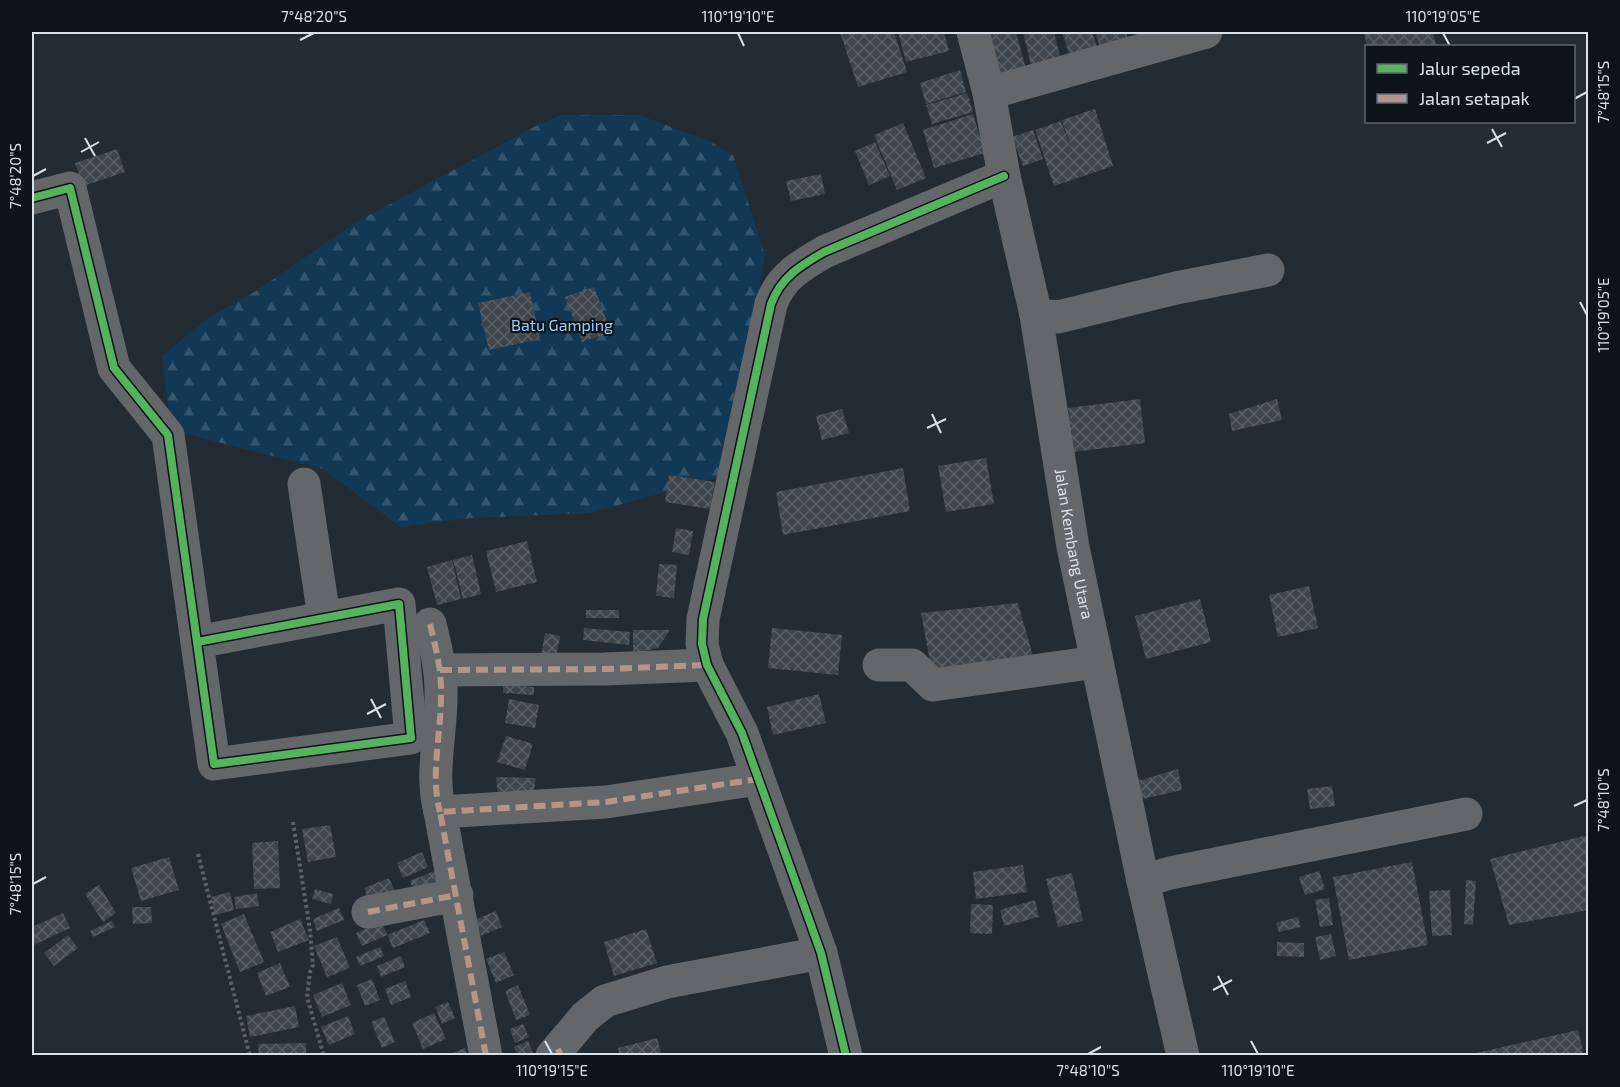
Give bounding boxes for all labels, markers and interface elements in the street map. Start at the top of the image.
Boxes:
text: 7°48'20"S [281,7,347,25]
text: 110°19'10"E [702,7,774,25]
text: 110°19'05"E [1406,7,1480,25]
legend [1365,45,1575,123]
text: Jalur sepeda [1419,57,1521,79]
text: 7°48'15"S [1594,61,1612,123]
text: Jalan setapak [1419,87,1530,109]
text: 7°48'20"S [6,143,24,209]
text: 110°19'05"E [1594,278,1612,352]
park label: Batu Gamping [511,315,613,334]
street label: Jalan Kembang Utara [1052,467,1098,621]
text: 7°48'10"S [1594,768,1612,832]
text: 7°48'15"S [6,853,24,915]
text: 110°19'15"E [516,1061,588,1079]
text: 7°48'10"S [1056,1061,1120,1079]
text: 110°19'10"E [1222,1061,1294,1079]

